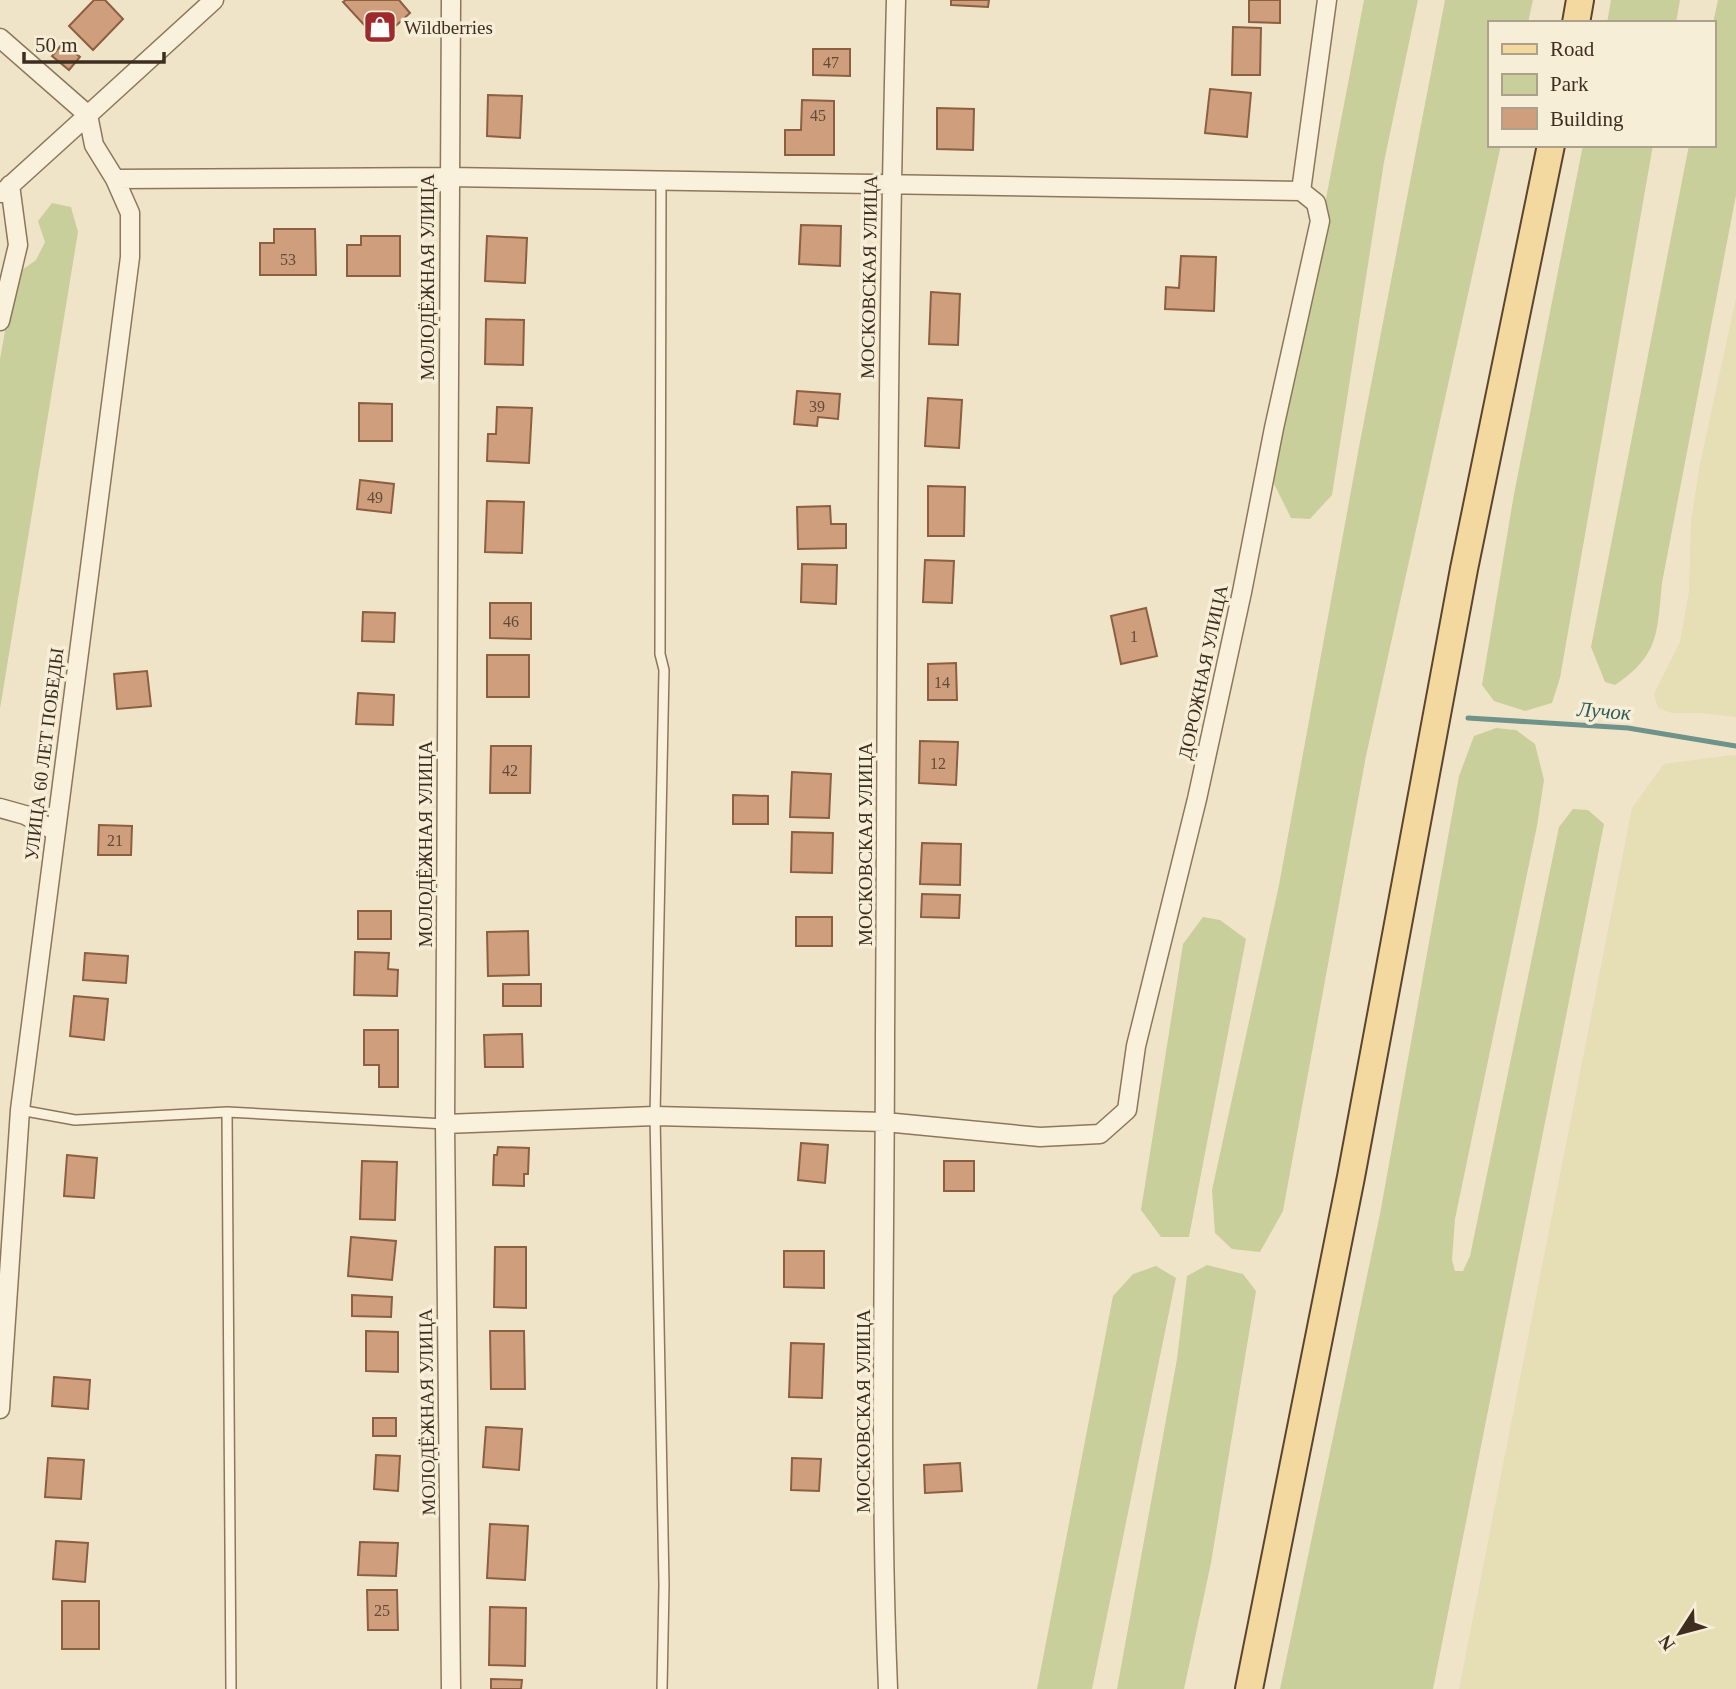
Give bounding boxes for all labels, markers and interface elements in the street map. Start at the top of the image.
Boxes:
shop icon: Wildberries [361,8,399,46]
place label: Wildberries [404,17,493,38]
scale bar [24,21,164,65]
legend [1488,21,1715,147]
text: 50 m [35,33,78,57]
text: Road [1550,37,1595,61]
house number: 47 [823,54,839,71]
text: Park [1550,72,1589,96]
house number: 45 [810,107,826,124]
text: Building [1550,107,1624,131]
street label: МОЛОДЁЖНАЯ УЛИЦА [417,173,438,381]
street label: МОСКОВСКАЯ УЛИЦА [857,175,881,379]
house number: 53 [280,251,296,268]
house number: 39 [809,398,825,415]
house number: 49 [367,489,383,506]
street label: ДОРОЖНАЯ УЛИЦА [1174,583,1232,761]
house number: 46 [503,613,519,630]
house number: 1 [1130,628,1138,645]
street label: УЛИЦА 60 ЛЕТ ПОБЕДЫ [21,646,67,862]
house number: 14 [934,674,950,691]
water label: Лучок [1575,697,1632,725]
street label: МОЛОДЁЖНАЯ УЛИЦА [415,740,436,948]
street label: МОСКОВСКАЯ УЛИЦА [855,742,876,946]
house number: 12 [930,755,946,772]
house number: 42 [502,762,518,779]
house number: 21 [107,832,123,849]
street label: МОЛОДЁЖНАЯ УЛИЦА [415,1308,439,1516]
street label: МОСКОВСКАЯ УЛИЦА [853,1309,874,1513]
north arrow [1645,1598,1715,1668]
house number: 25 [374,1602,390,1619]
text: N [1654,1631,1679,1654]

